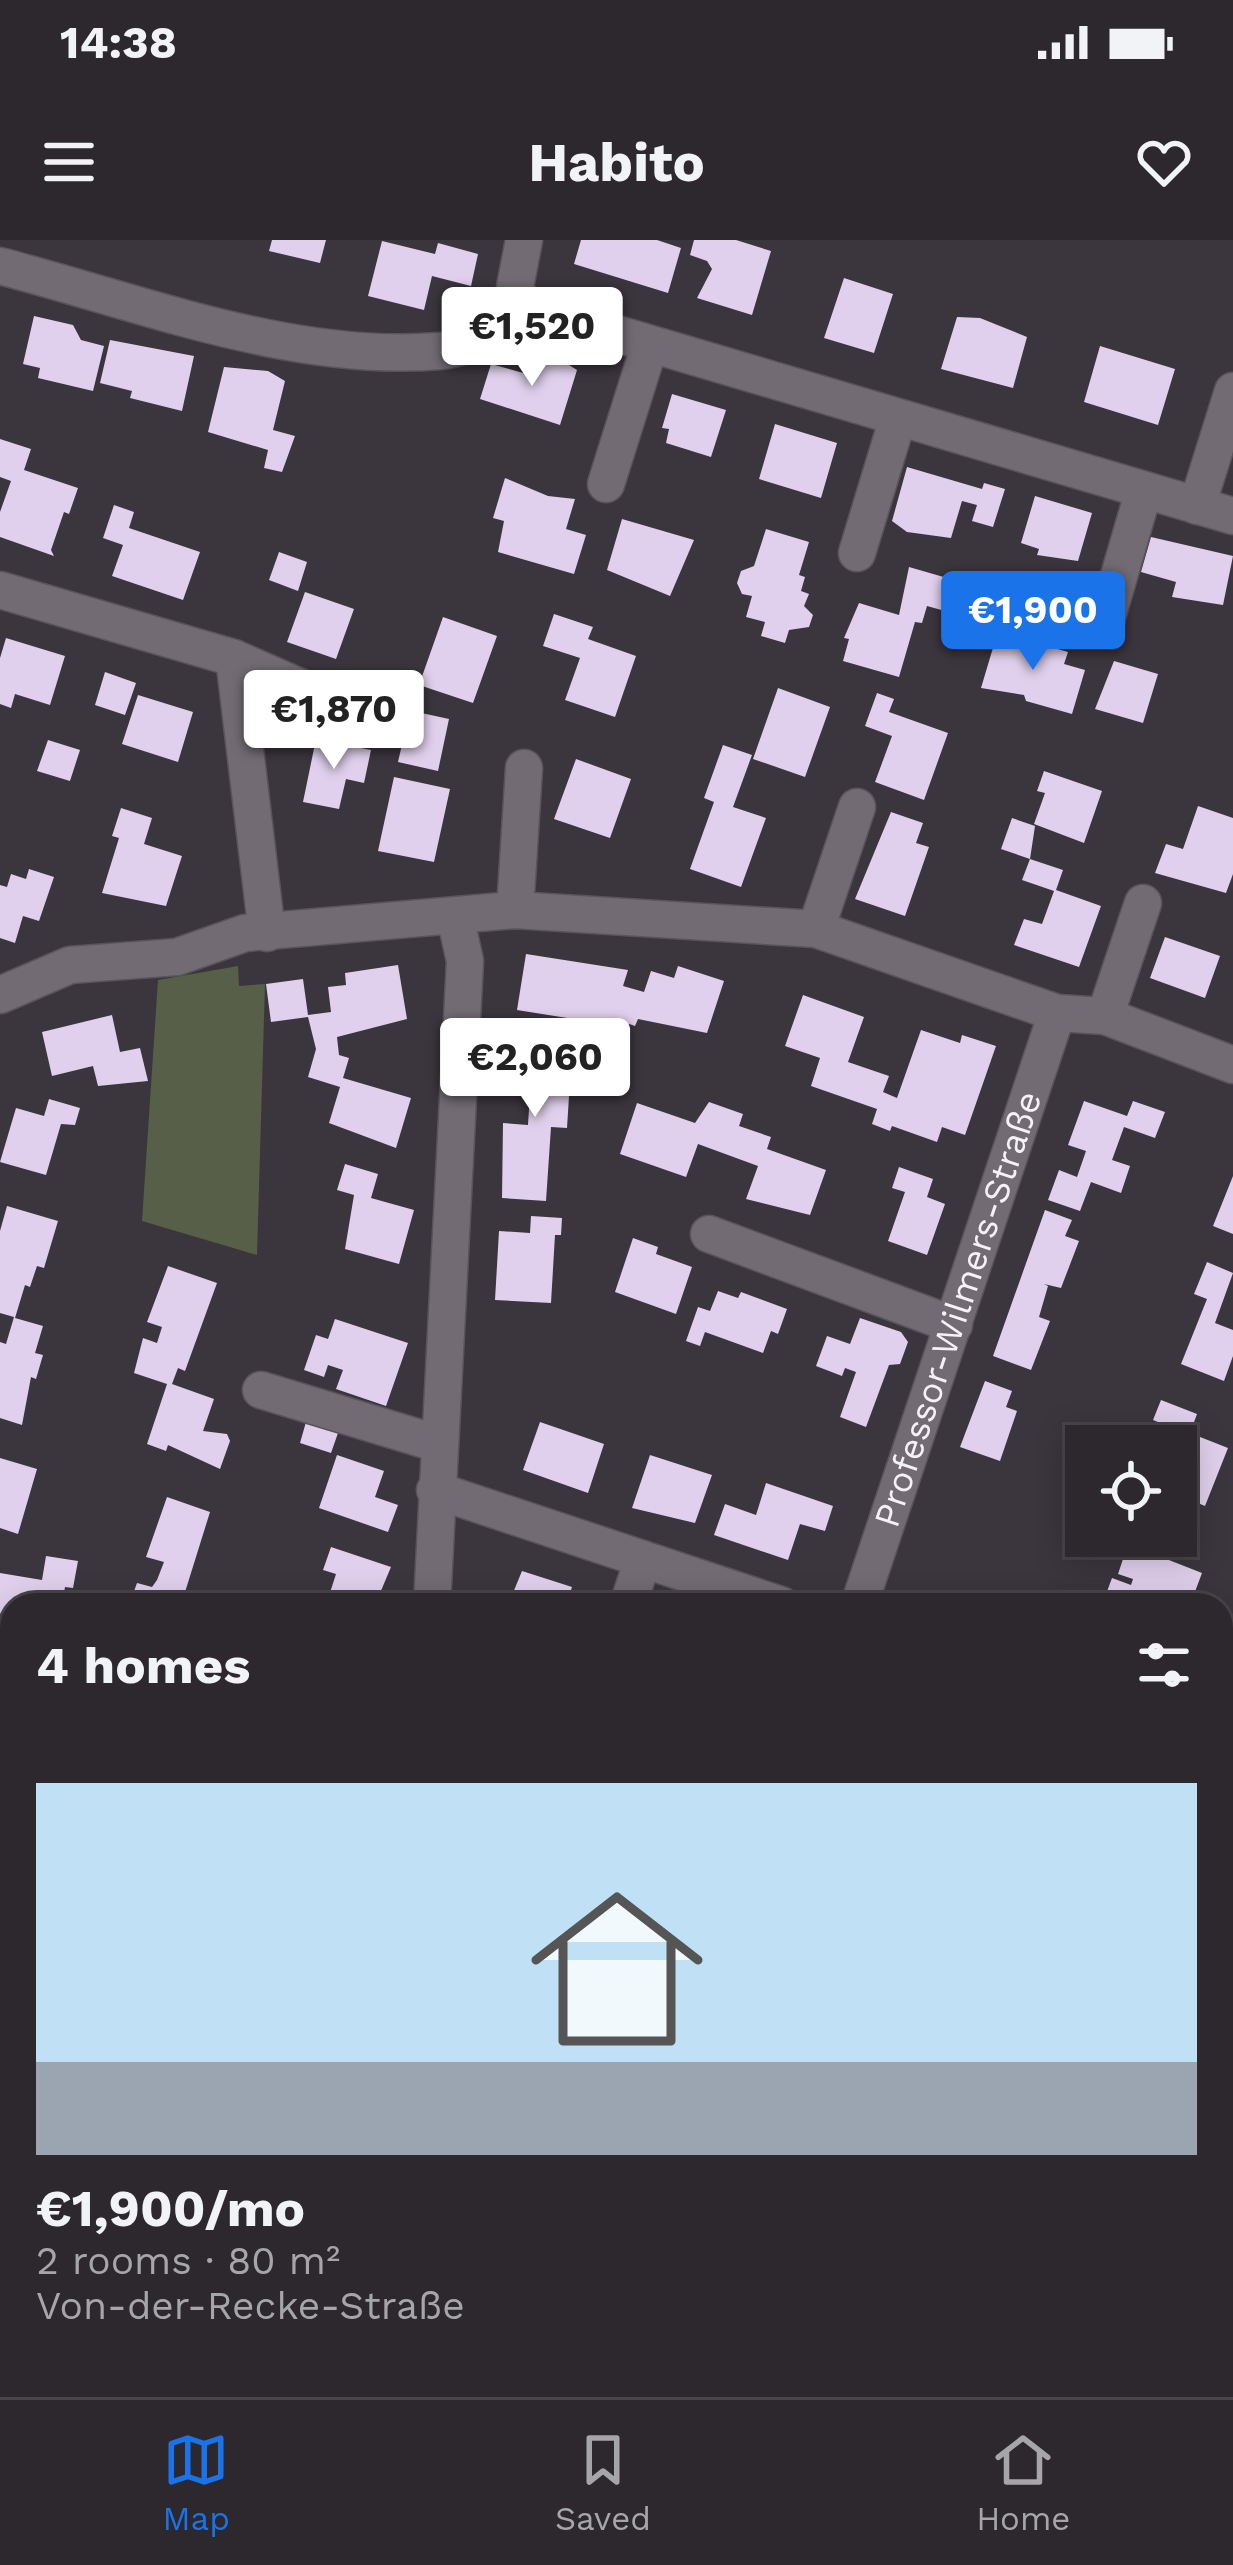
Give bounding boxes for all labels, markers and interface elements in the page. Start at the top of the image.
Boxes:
text: 14:38 [60,16,177,69]
icon: menu [36,129,102,195]
icon: heart [1131,129,1197,195]
text: Habito [528,131,705,194]
pin: €1,520 [434,287,630,389]
text: €1,520 [469,303,595,348]
pin: €1,900 [935,571,1131,673]
text: €1,900 [968,587,1098,632]
pin: €1,870 [236,670,432,772]
text: €1,870 [271,686,397,731]
pin: €2,060 [437,1018,633,1120]
text: €2,060 [467,1034,603,1079]
street label: Professor-Wilmers-Straße [866,1086,1050,1533]
map controls [1065,1425,1197,1557]
button: locate [1065,1425,1197,1557]
icon: filters [1131,1632,1197,1698]
text: 4 homes [36,1636,250,1695]
icon: home [509,1861,725,2077]
text: €1,900/mo [36,2179,305,2238]
text: 2 rooms · 80 m² [36,2238,340,2283]
text: Von-der-Recke-Straße [36,2283,465,2328]
tab: Map [163,2427,230,2538]
tab: Saved [555,2427,651,2538]
tab: Home [976,2427,1070,2538]

